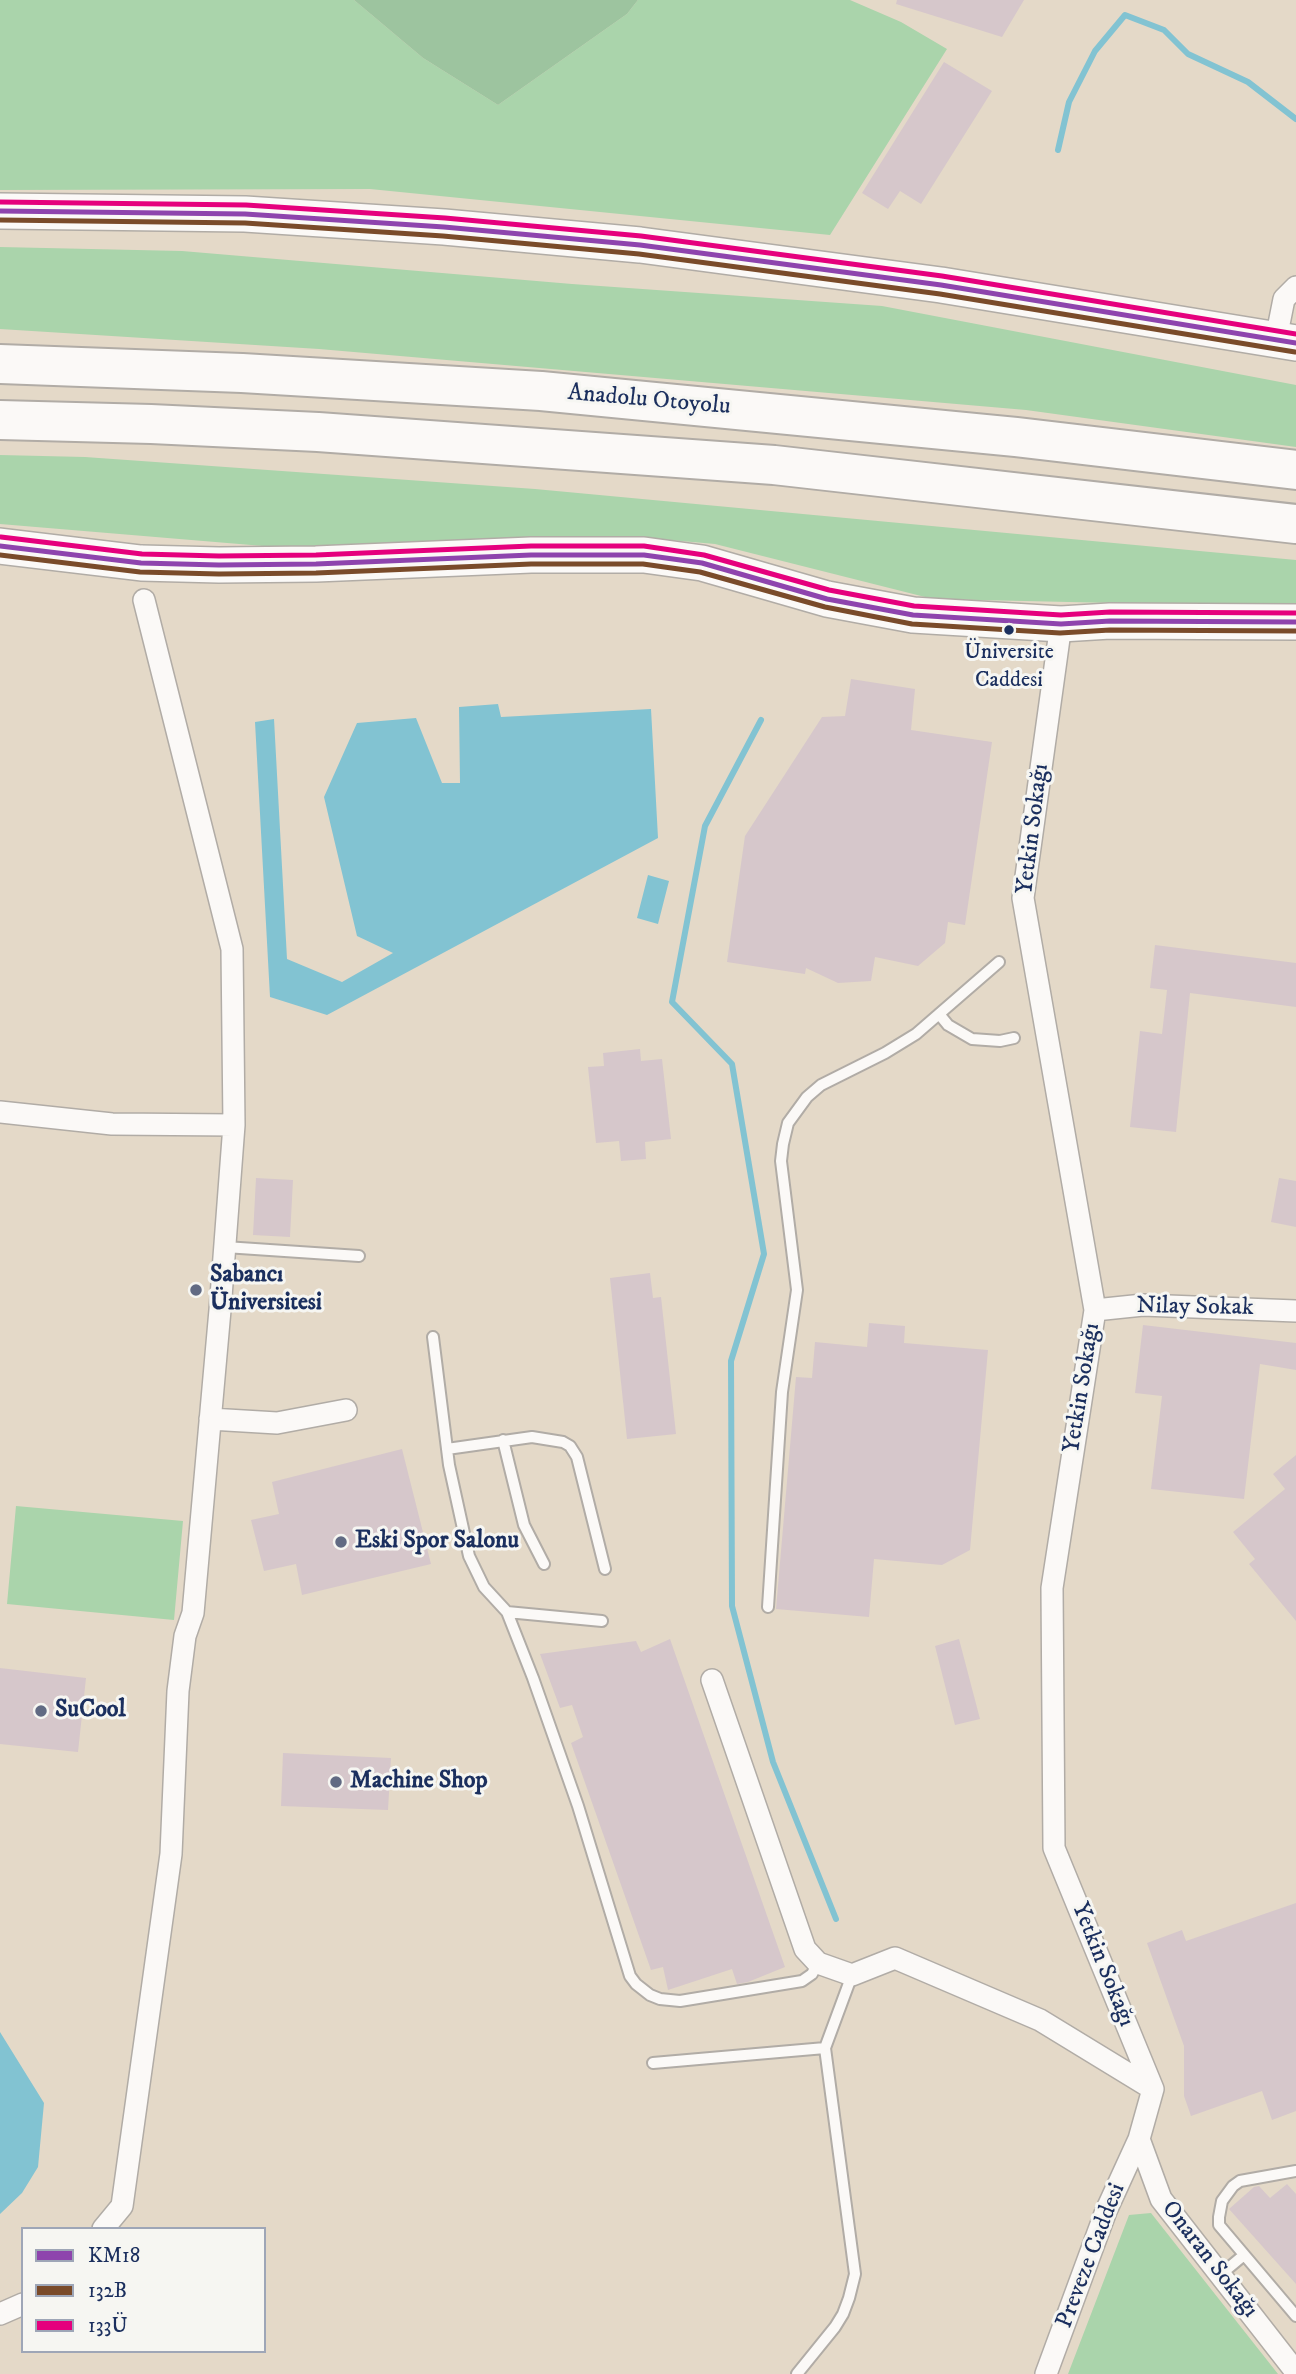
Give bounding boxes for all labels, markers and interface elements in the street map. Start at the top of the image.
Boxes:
street label: Anadolu Otoyolu [566,380,732,422]
marker: Üniversite Caddesi [1002,623,1016,637]
place label: Üniversite Caddesi [964,640,1054,692]
street label: Yetkin Sokağı [1012,762,1056,896]
place label: Sabancı Üniversitesi [210,1262,322,1318]
marker: Sabancı Üniversitesi [188,1282,204,1298]
street label: Nilay Sokak [1136,1293,1254,1323]
street label: Yetkin Sokağı [1059,1321,1107,1455]
place label: Eski Spor Salonu [355,1528,519,1556]
marker: Eski Spor Salonu [333,1534,349,1550]
place label: SuCool [55,1697,126,1725]
marker: SuCool [33,1703,49,1719]
place label: Machine Shop [350,1768,488,1796]
marker: Machine Shop [328,1774,344,1790]
street label: Yetkin Sokağı [1064,1899,1140,2031]
street label: Preveze Caddesi [1051,2179,1133,2333]
street label: Onaran Sokağı [1154,2196,1264,2324]
legend [21,2227,266,2353]
text: KM18 [88,2243,140,2269]
text: 132B [88,2278,127,2304]
text: 133Ü [88,2313,128,2339]

